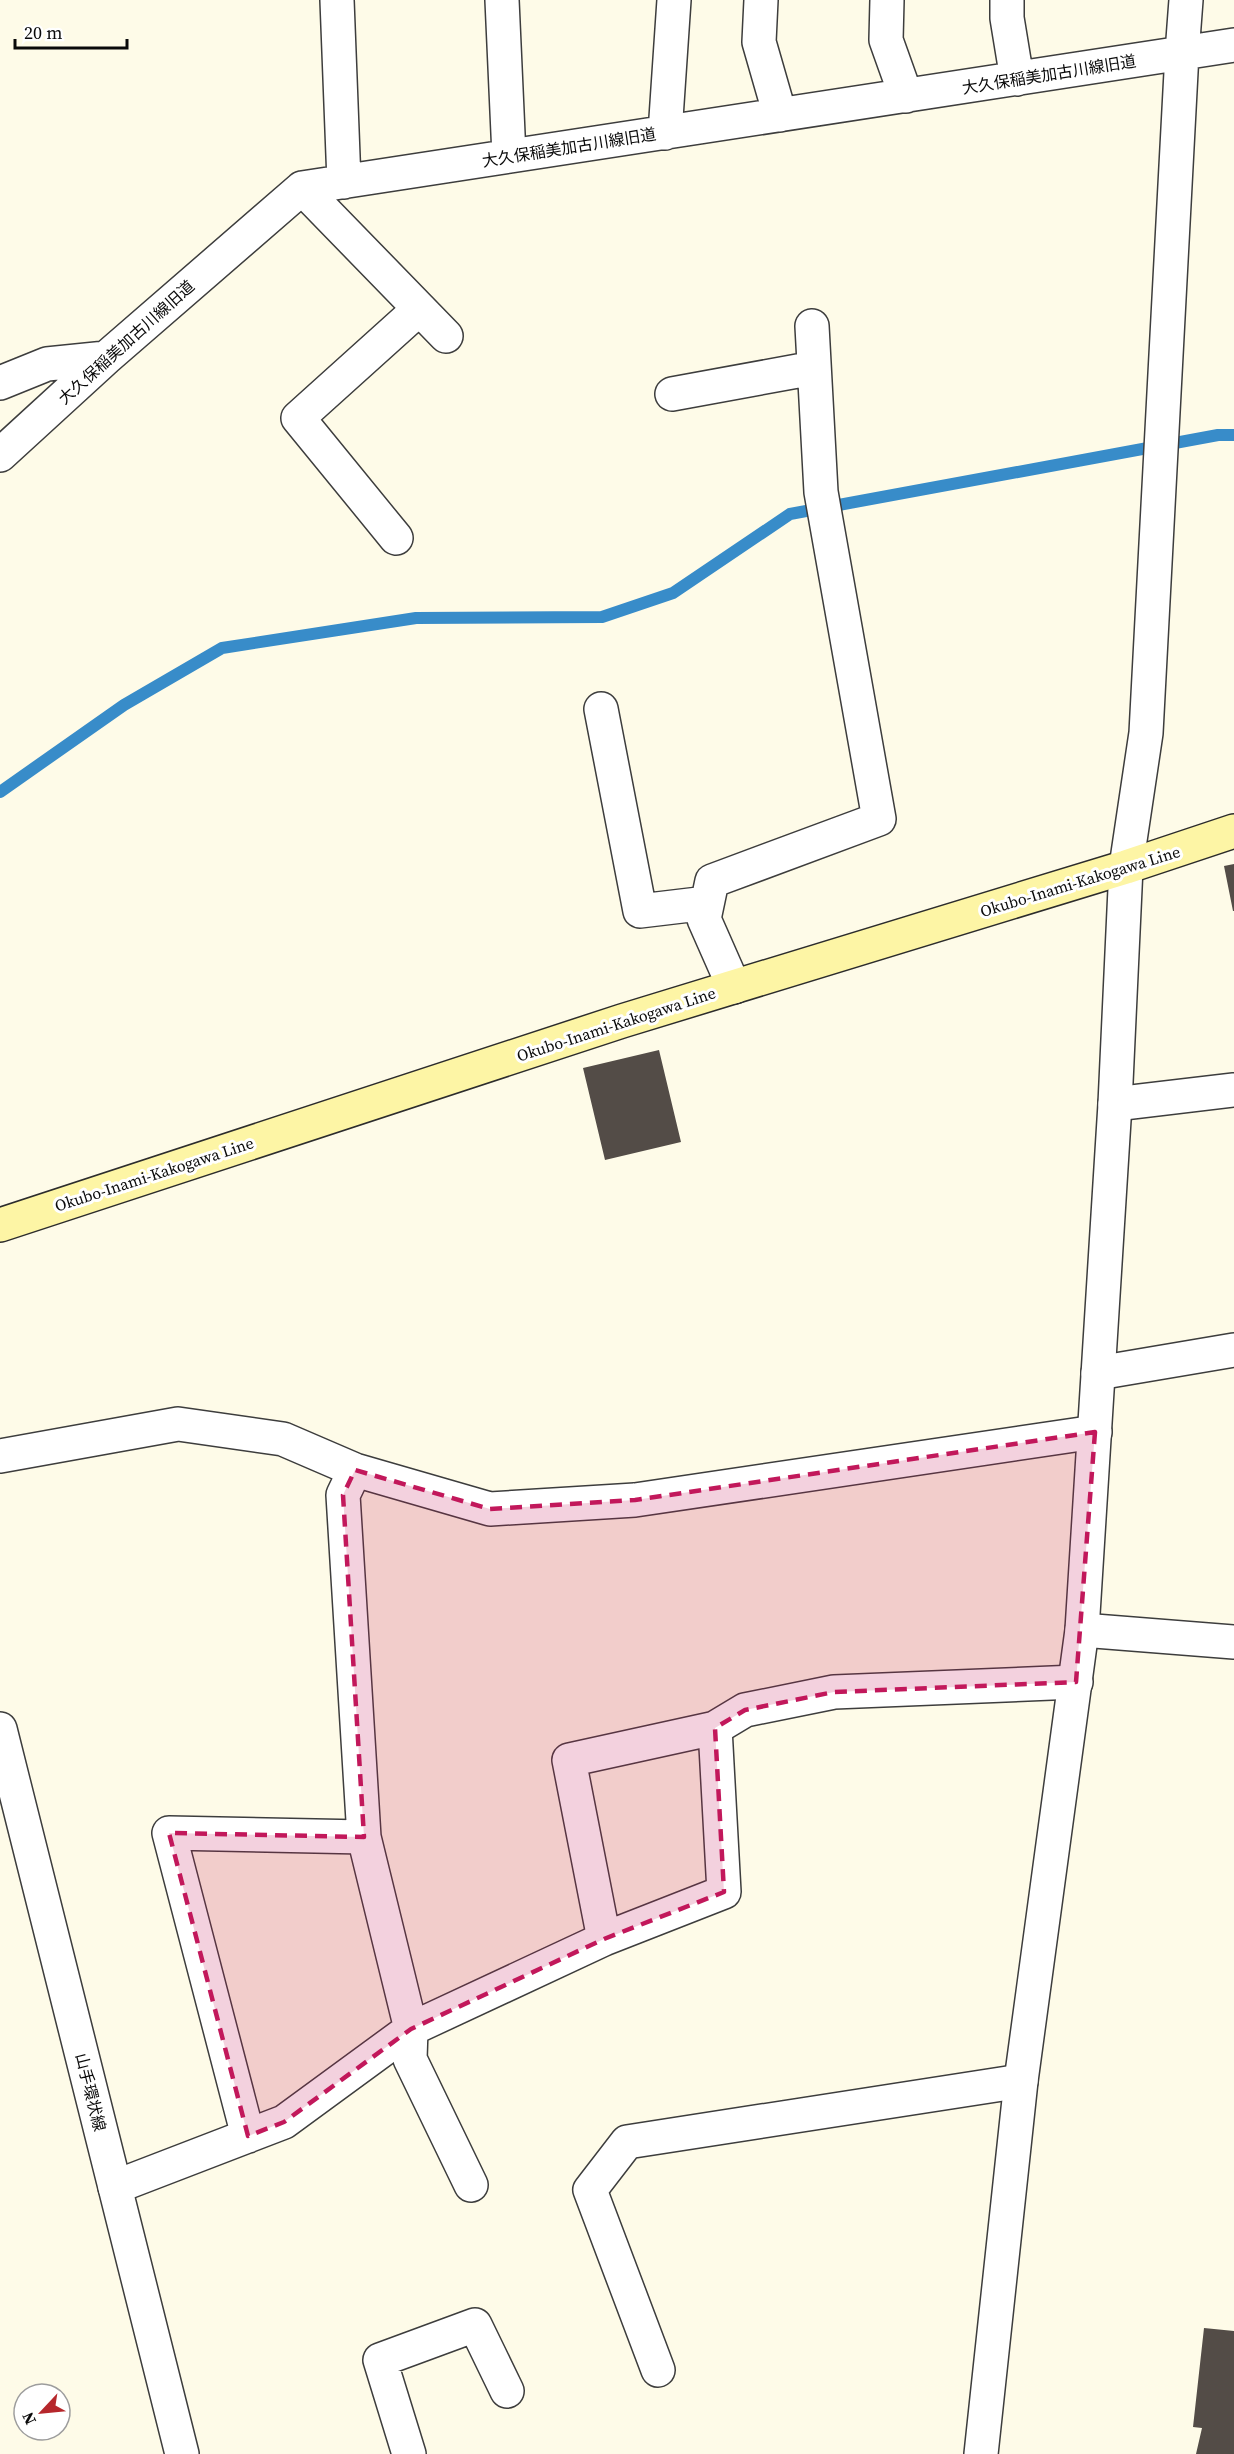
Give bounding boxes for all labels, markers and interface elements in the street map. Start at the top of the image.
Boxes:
scale bar [15,12,128,50]
text: 20 m [24,20,62,45]
street label: 大久保稲美加古川線旧道 [960,49,1138,99]
street label: 大久保稲美加古川線旧道 [480,122,658,172]
street label: 大久保稲美加古川線旧道 [53,275,199,409]
street label: Okubo-Inami-Kakogawa Line [977,840,1183,922]
street label: Okubo-Inami-Kakogawa Line [514,981,718,1067]
street label: Okubo-Inami-Kakogawa Line [52,1131,256,1217]
street label: 山手環状線 [71,2051,111,2133]
north arrow [12,2382,72,2442]
text: N [16,2408,41,2429]

